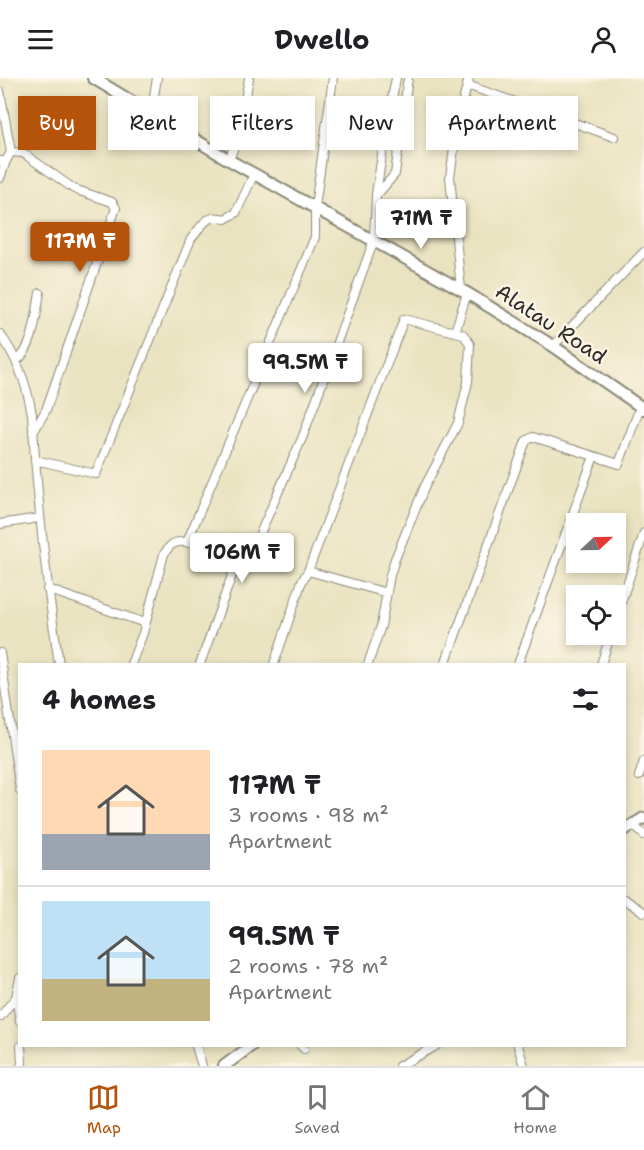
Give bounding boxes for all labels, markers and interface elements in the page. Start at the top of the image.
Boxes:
text: Dwello [274,21,370,58]
icon: menu [24,23,57,56]
icon: person [587,23,620,56]
chip: Buy [18,96,96,150]
chip: Rent [108,96,198,150]
chip: Filters [210,96,315,150]
chip: New [327,96,414,150]
chip: Apartment [426,96,578,150]
pin: 71M ₸ [379,199,463,250]
text: 71M ₸ [390,205,452,231]
pin: 117M ₸ [31,222,129,273]
text: 117M ₸ [44,228,116,254]
street label: Alatau Road [490,277,612,371]
pin: 99.5M ₸ [250,343,360,394]
text: 99.5M ₸ [262,349,348,375]
north arrow [566,513,626,573]
map controls [566,513,626,645]
pin: 106M ₸ [193,533,291,584]
text: 106M ₸ [204,539,280,565]
button: locate [566,585,626,645]
text: 4 homes [42,682,156,717]
icon: filters [569,683,602,716]
text: 117M ₸ [228,767,321,802]
icon: home [90,774,162,846]
text: 3 rooms · 98 m² [228,802,389,828]
text: Apartment [228,828,332,854]
text: 99.5M ₸ [228,918,339,953]
icon: home [90,925,162,997]
text: 2 rooms · 78 m² [228,953,388,979]
text: Apartment [228,979,332,1005]
tab: Map [87,1081,121,1138]
tab: Saved [294,1081,340,1138]
tab: Home [513,1081,557,1138]

